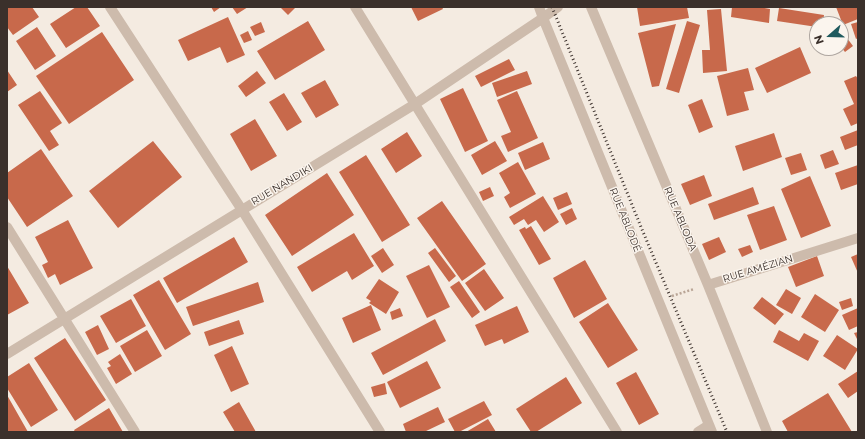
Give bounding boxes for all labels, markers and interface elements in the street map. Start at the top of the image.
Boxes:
north arrow [809,16,849,56]
text: N [811,33,827,46]
street label: RUE NANDIKI [249,162,315,208]
street label: RUE ABLODA [661,185,699,253]
street label: RUE ABLODÉ [607,186,643,254]
street label: RUE AMÉZIAN [721,253,795,285]

